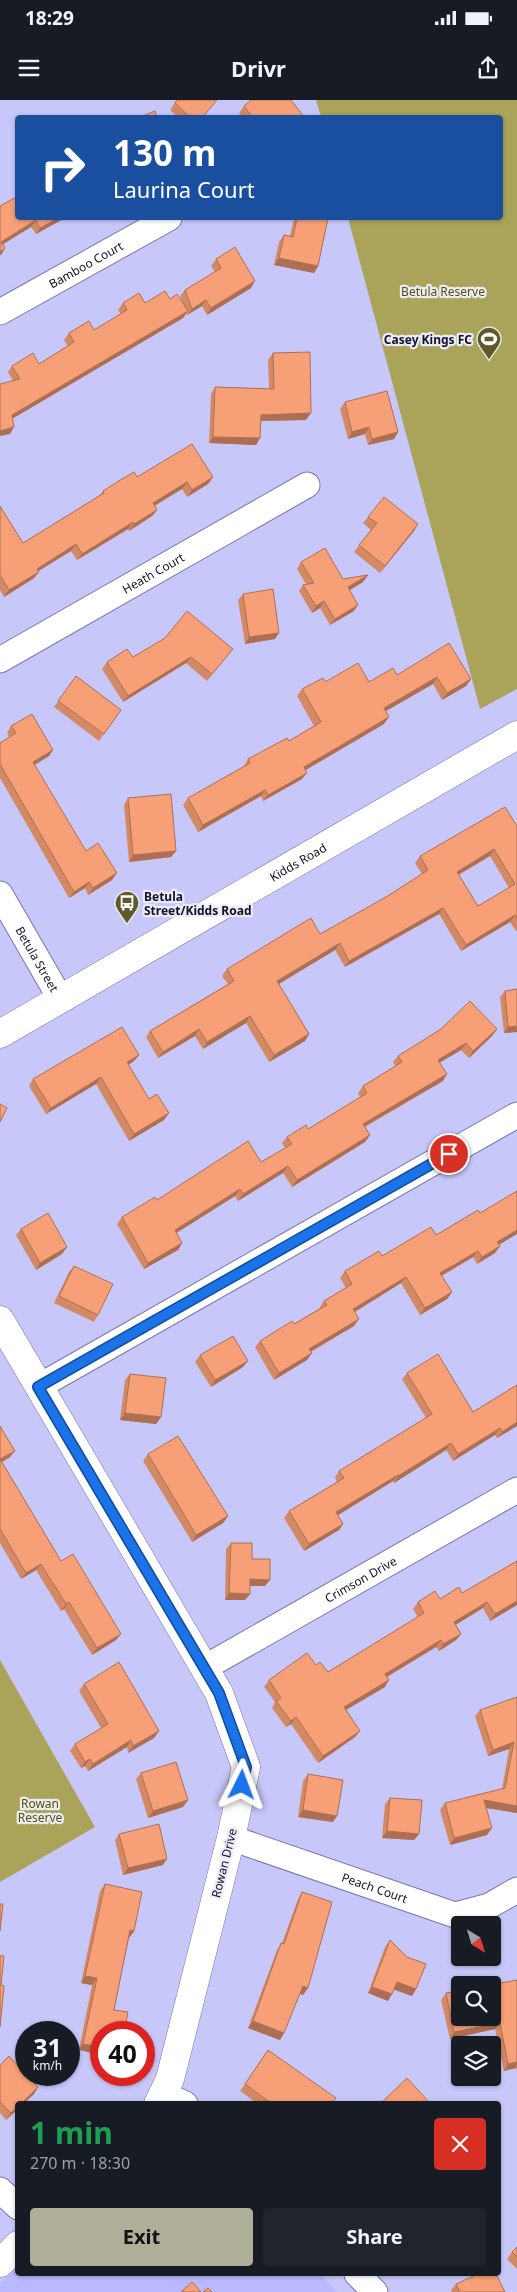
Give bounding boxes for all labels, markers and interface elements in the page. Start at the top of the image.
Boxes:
text: 18:29 [25,5,74,31]
text: Drivr [231,53,286,83]
icon: menu [15,54,43,82]
icon: share [474,54,502,82]
text: 130 m [113,129,216,176]
icon: right [30,135,95,200]
text: Laurina Court [113,174,255,204]
street label: Bamboo Court [45,237,126,292]
park label: Betula Reserve [401,283,485,300]
sports icon: Casey Kings FC [476,326,502,360]
place label: Casey Kings FC [384,331,472,348]
street label: Heath Court [119,548,188,597]
street label: Kidds Road [266,839,329,885]
place label: Betula Street/Kidds Road [144,888,251,919]
bus stop icon: Betula Street/Kidds Road [114,890,140,924]
street label: Betula Street [12,923,63,995]
pin [428,1133,470,1175]
icon: arrive [435,1140,463,1168]
street label: Crimson Drive [321,1552,400,1606]
position arrow [215,1758,267,1810]
park label: Rowan Reserve [18,1795,63,1826]
street label: Rowan Drive [207,1826,241,1899]
street label: Peach Court [340,1868,411,1907]
north arrow [451,1916,501,1966]
map controls [451,1916,501,2086]
button: search [451,1976,501,2026]
speed limit sign: 40 [90,2021,155,2086]
text: 31 [33,2030,62,2064]
button: layers [451,2036,501,2086]
text: km/h [33,2057,62,2074]
text: 1 min [30,2112,113,2153]
button: close [434,2118,486,2170]
text: 270 m · 18:30 [30,2152,130,2174]
button: Exit [30,2208,253,2266]
button: Share [263,2208,486,2266]

